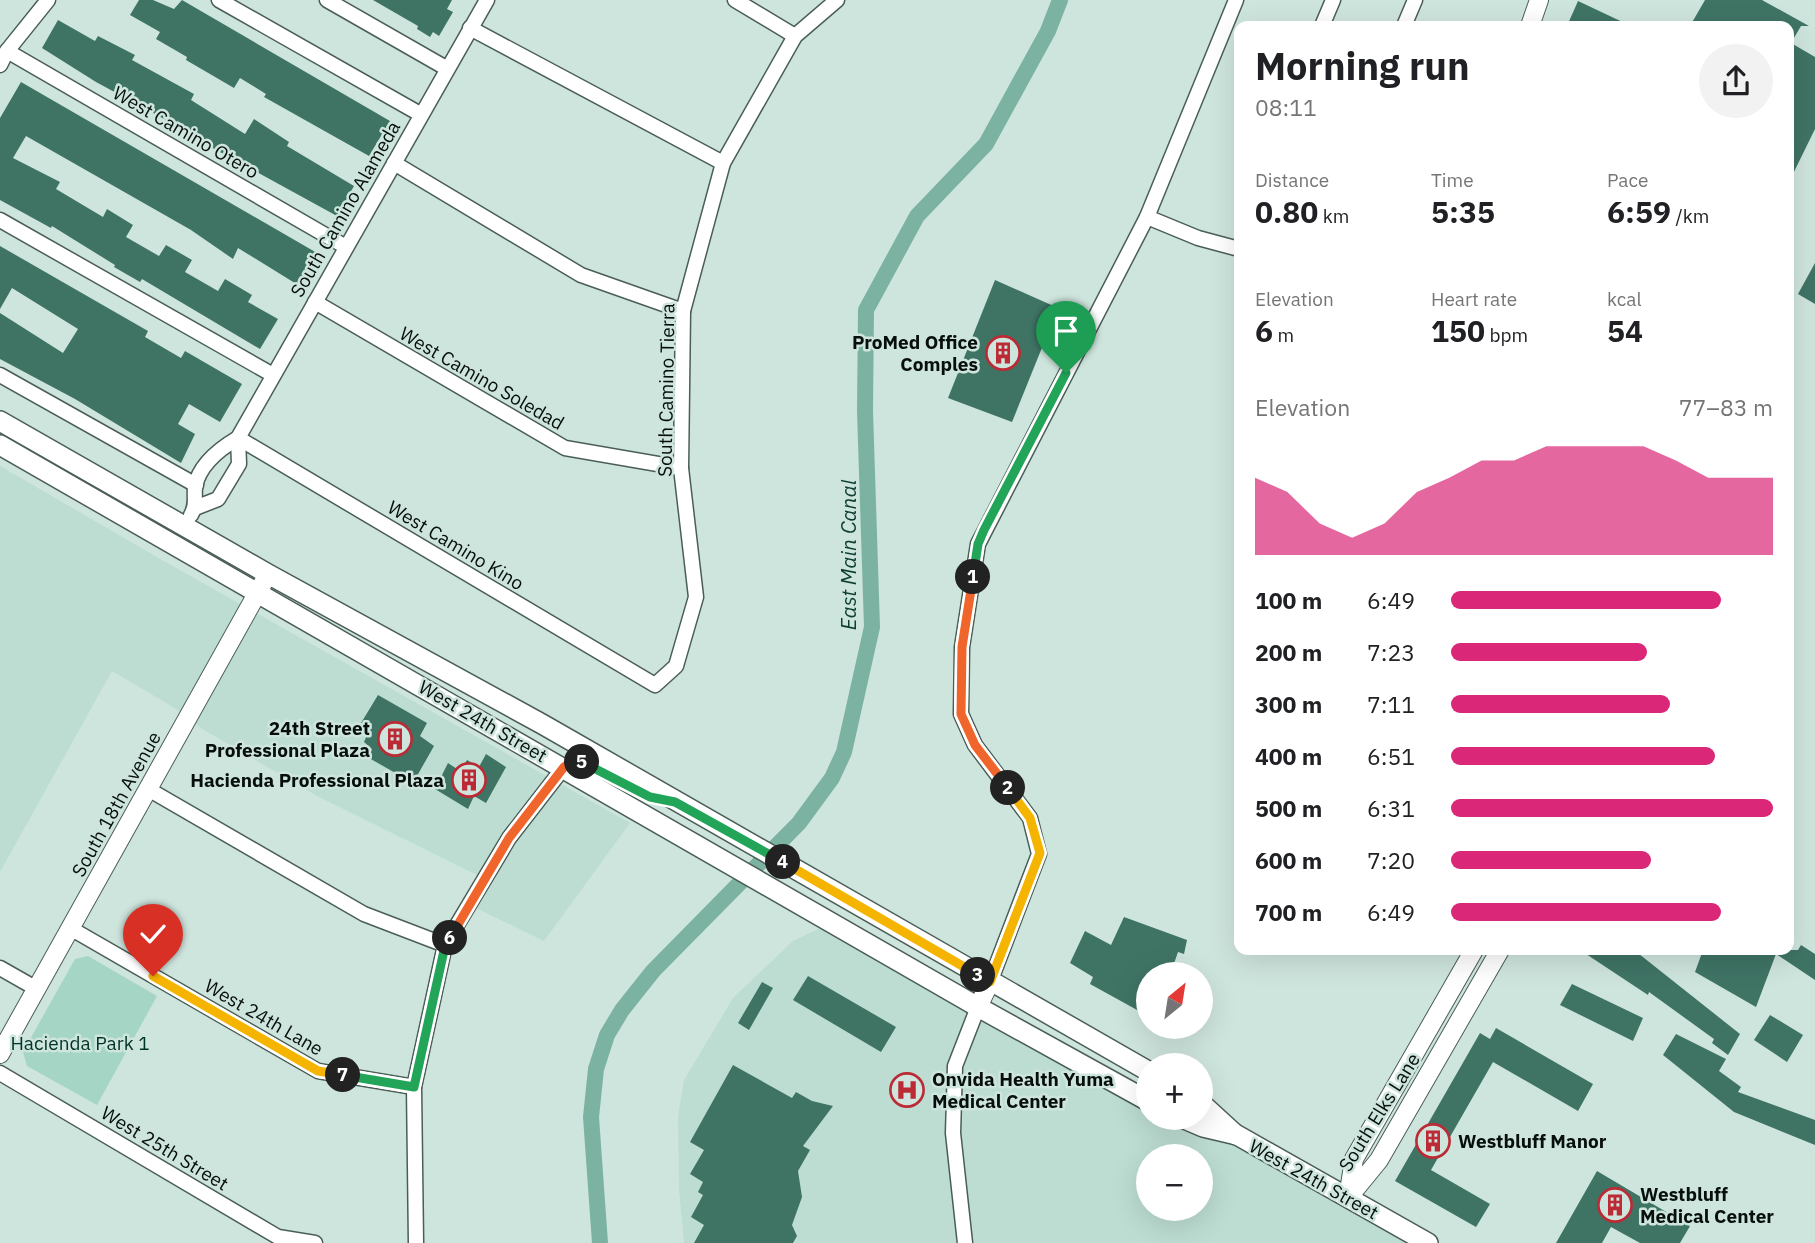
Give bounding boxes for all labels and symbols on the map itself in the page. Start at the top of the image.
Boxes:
street label: West Camino Otero [109,80,263,184]
street label: South Camino Alameda [285,117,405,301]
pin [1036,301,1096,373]
street label: South Camino Tierra [652,303,680,477]
street label: West Camino Soledad [395,321,569,435]
place label: ProMed Office Comples [852,330,978,376]
building icon: ProMed Office Comples [984,334,1022,372]
water label: East Main Canal [834,479,862,630]
street label: West Camino Kino [383,495,529,595]
pin: 1 [956,560,990,594]
street label: West 24th Street [415,675,551,767]
place label: 24th Street Professional Plaza [205,716,370,762]
building icon: 24th Street Professional Plaza [376,720,414,758]
street label: South 18th Avenue [66,727,166,881]
pin: 5 [564,744,600,780]
building icon: Hacienda Professional Plaza [450,761,488,799]
place label: Hacienda Professional Plaza [190,768,444,792]
pin: 2 [990,770,1026,806]
pin: 4 [766,844,800,880]
pin [123,904,183,976]
pin: 6 [433,920,468,956]
pin: 3 [960,958,996,992]
north arrow [1136,962,1213,1040]
street label: West 24th Lane [200,973,328,1061]
park label: Hacienda Park 1 [10,1031,150,1055]
street label: South Elks Lane [1333,1048,1425,1176]
pin: 7 [326,1058,360,1092]
place label: Onvida Health Yuma Medical Center [932,1067,1114,1113]
hospital icon: Onvida Health Yuma Medical Center [888,1071,926,1109]
street label: West 25th Street [97,1101,233,1195]
building icon: Westbluff Manor [1414,1122,1452,1160]
place label: Westbluff Manor [1458,1129,1607,1153]
street label: West 24th Street [1245,1134,1383,1224]
place label: Westbluff Medical Center [1640,1182,1774,1228]
building icon: Westbluff Medical Center [1596,1186,1634,1224]

